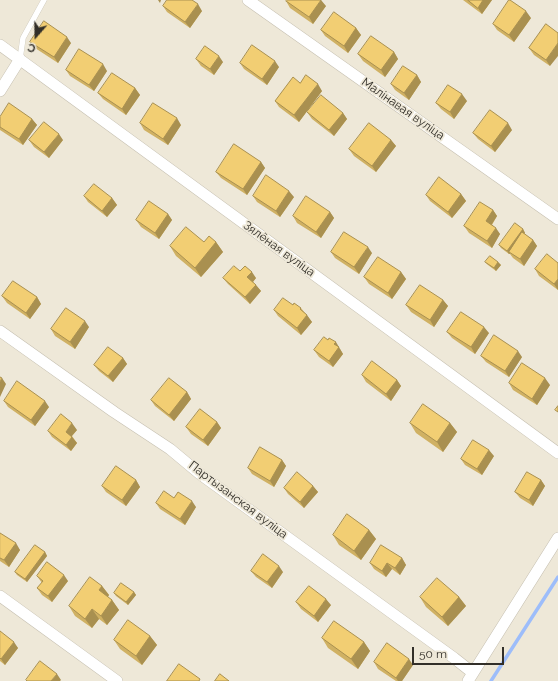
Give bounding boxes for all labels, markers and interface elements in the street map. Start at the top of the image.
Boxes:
north arrow [16,16,56,56]
text: С [26,40,38,55]
street label: Малінавая вуліца [359,75,447,143]
street label: Зялёная вуліца [240,218,318,280]
street label: Партызанская вуліца [186,458,290,542]
scale bar [414,639,506,665]
text: 50 m [419,647,447,661]

